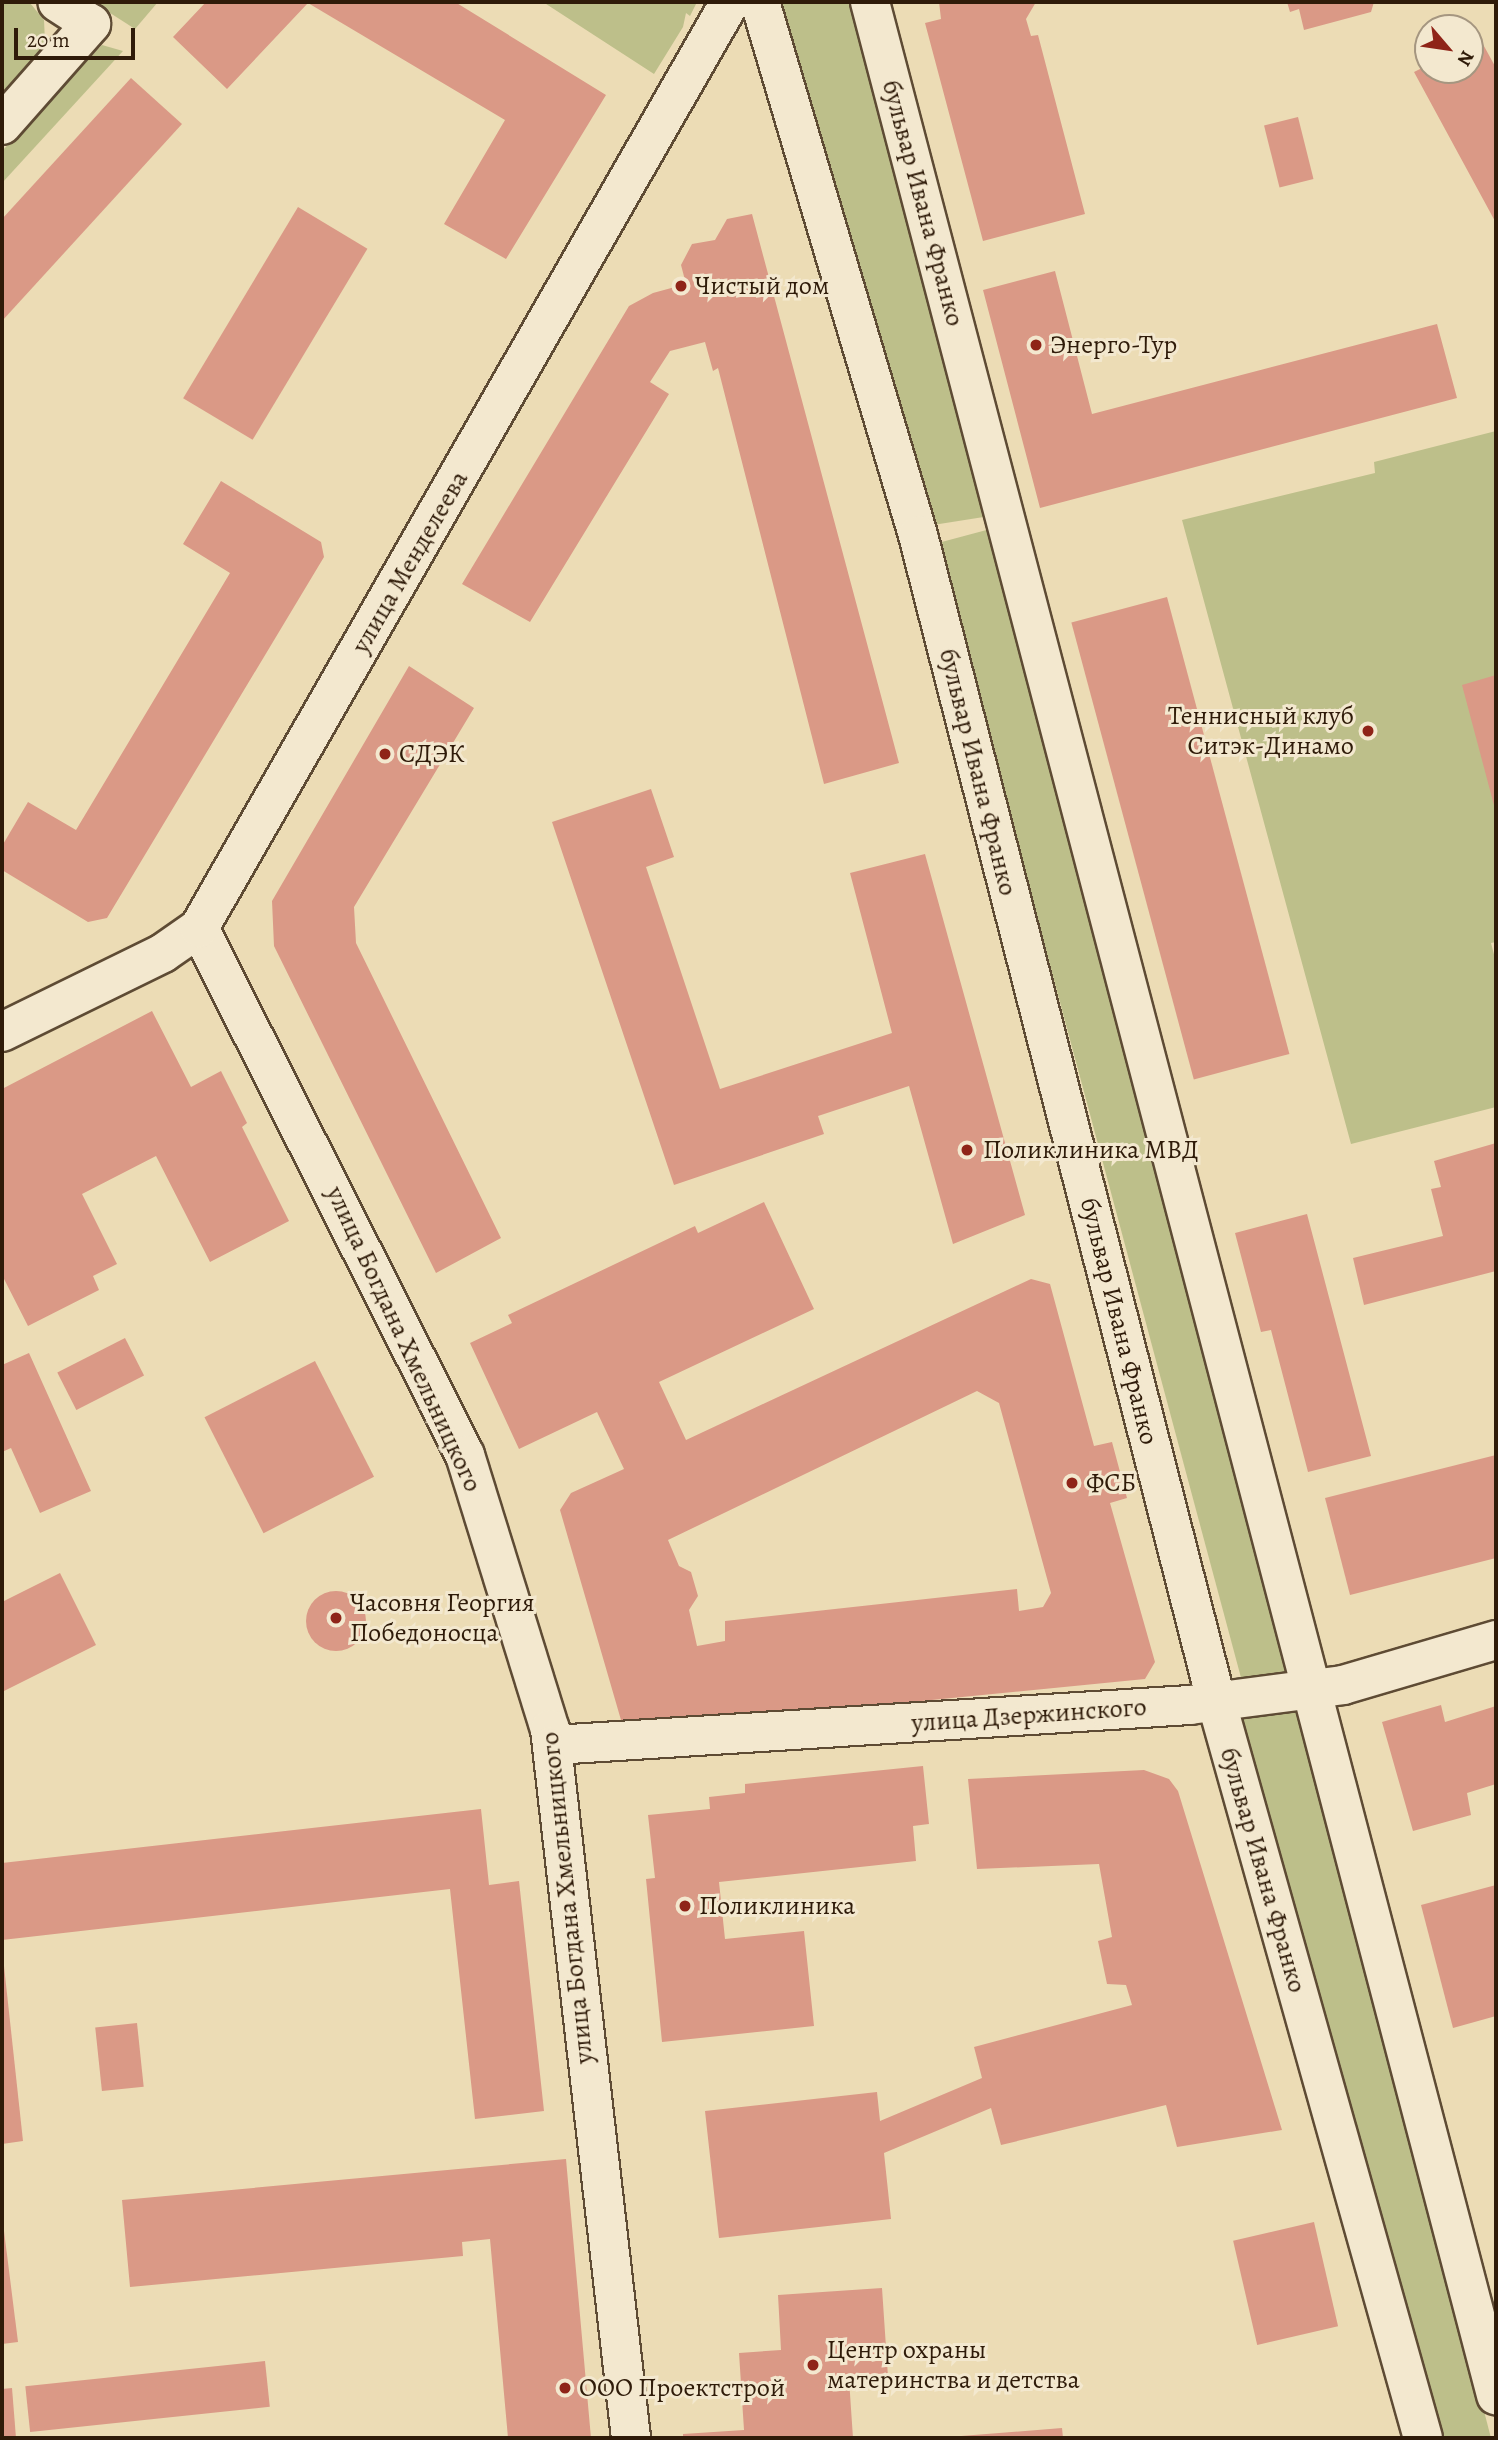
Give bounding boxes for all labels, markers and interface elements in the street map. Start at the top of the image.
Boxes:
scale bar [18,14,138,58]
north arrow [1414,14,1484,84]
text: 20 m [27,26,70,54]
text: N [1451,46,1480,71]
street label: бульвар Ивана Франко [875,76,971,330]
place label: Чистый дом [695,270,829,302]
marker: Чистый дом [673,278,689,294]
place label: Энерго-Тур [1050,329,1177,361]
marker: Энерго-Тур [1028,337,1044,353]
street label: улица Менделеева [345,465,475,659]
street label: бульвар Ивана Франко [932,645,1024,899]
place label: Теннисный клуб Ситэк-Динамо [1168,700,1354,762]
marker: Теннисный клуб Ситэк-Динамо [1360,723,1376,739]
place label: СДЭК [399,738,465,770]
marker: СДЭК [377,746,393,762]
place label: Поликлиника МВД [983,1134,1199,1166]
marker: Поликлиника МВД [957,1140,977,1160]
street label: улица Богдана Хмельницкого [319,1181,489,1497]
street label: бульвар Ивана Франко [1073,1194,1165,1448]
place label: ФСБ [1086,1467,1136,1499]
marker: ФСБ [1064,1475,1080,1491]
place label: Часовня Георгия Победоносца [350,1587,535,1648]
marker: Часовня Георгия Победоносца [328,1610,344,1626]
street label: улица Дзержинского [910,1691,1148,1739]
street label: улица Богдана Хмельницкого [534,1730,600,2066]
street label: бульвар Ивана Франко [1213,1744,1313,1996]
place label: Поликлиника [699,1890,855,1922]
marker: Поликлиника [677,1898,693,1914]
place label: Центр охраны материнства и детства [827,2334,1080,2396]
marker: Центр охраны материнства и детства [805,2357,821,2373]
place label: ООО Проектстрой [579,2372,785,2404]
marker: ООО Проектстрой [557,2380,573,2396]

